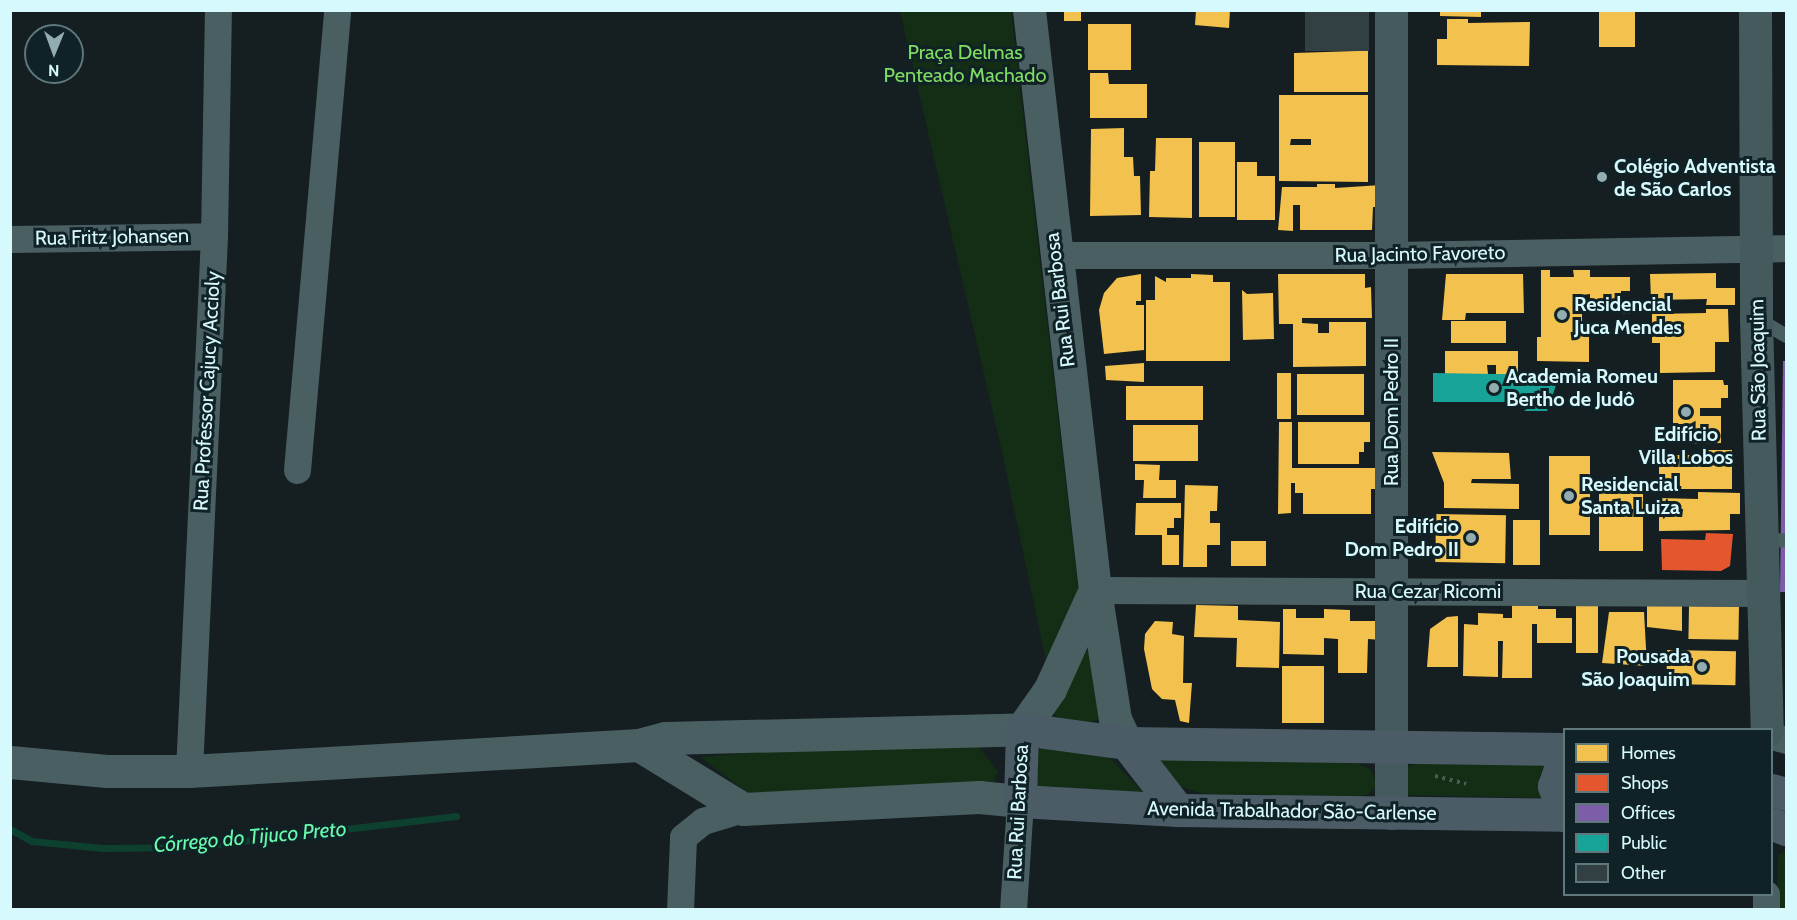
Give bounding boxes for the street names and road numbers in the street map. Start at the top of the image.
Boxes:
street label: Rua Fritz Johansen [35,224,189,250]
street label: Rua Rui Barbosa [1040,231,1080,369]
street label: Rua Jacinto Favoreto [1335,241,1505,267]
street label: Rua Professor Cajucy Accioly [189,271,225,511]
street label: Rua São Joaquim [1745,299,1771,441]
street label: Rua Dom Pedro II [1379,338,1403,486]
street label: Rua Cezar Ricomi [1355,579,1501,603]
street label: Rua Rui Barbosa [1002,744,1034,880]
street label: Avenida Trabalhador São-Carlense [1147,796,1437,826]

